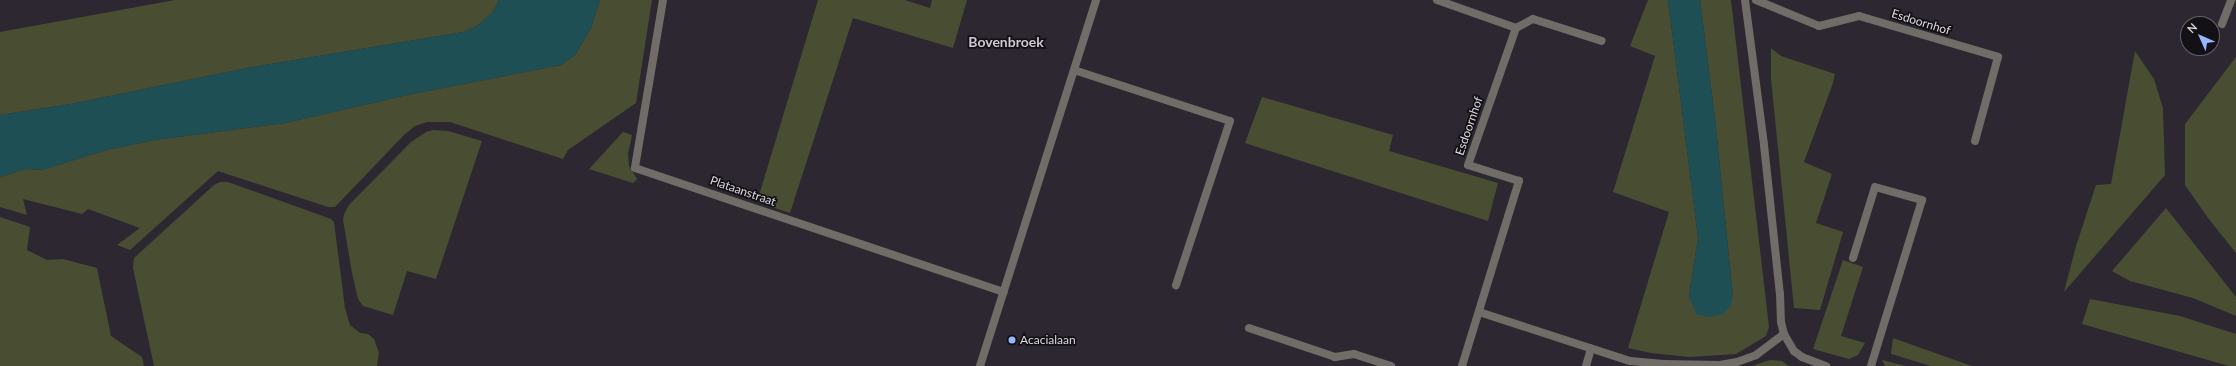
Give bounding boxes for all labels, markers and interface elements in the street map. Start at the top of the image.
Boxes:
street label: Esdoornhof [1890,6,1952,38]
north arrow [2180,16,2220,56]
text: N [2184,20,2199,35]
district label: Bovenbroek [968,34,1044,50]
street label: Esdoornhof [1452,95,1486,157]
street label: Plataanstraat [708,173,778,209]
place label: Acacialaan [1020,333,1076,347]
marker: Acacialaan [1007,335,1017,345]

